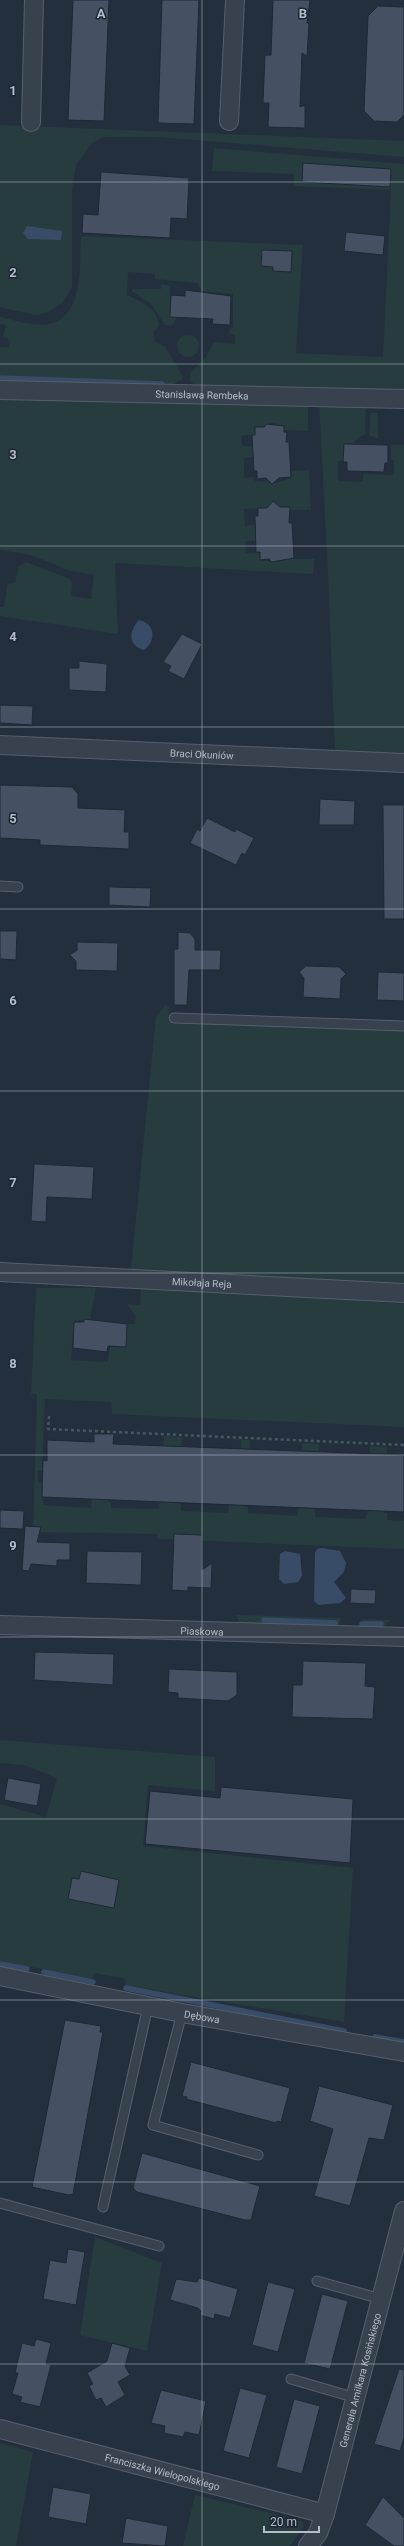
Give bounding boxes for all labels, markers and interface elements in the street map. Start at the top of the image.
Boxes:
text: A [97,6,106,21]
text: B [299,6,307,21]
text: 1 [9,83,17,98]
text: 2 [9,265,17,280]
street label: Stanisława Rembeka [155,388,249,401]
text: 3 [9,447,17,462]
text: 4 [9,629,17,644]
street label: Braci Okuniów [170,747,234,761]
text: 5 [9,811,17,826]
text: 6 [9,993,17,1008]
text: 7 [9,1175,17,1190]
street label: Mikołaja Reja [172,1275,232,1290]
text: 8 [9,1356,17,1371]
text: 9 [9,1538,17,1553]
street label: Piaskowa [180,1625,224,1637]
street label: Dębowa [183,2008,221,2025]
street label: Generała Amilkara Kosińskiego [337,2311,383,2449]
street label: Franciszka Wielopolskiego [104,2451,221,2492]
scale bar [264,2508,319,2534]
text: 20 m [270,2515,297,2529]

